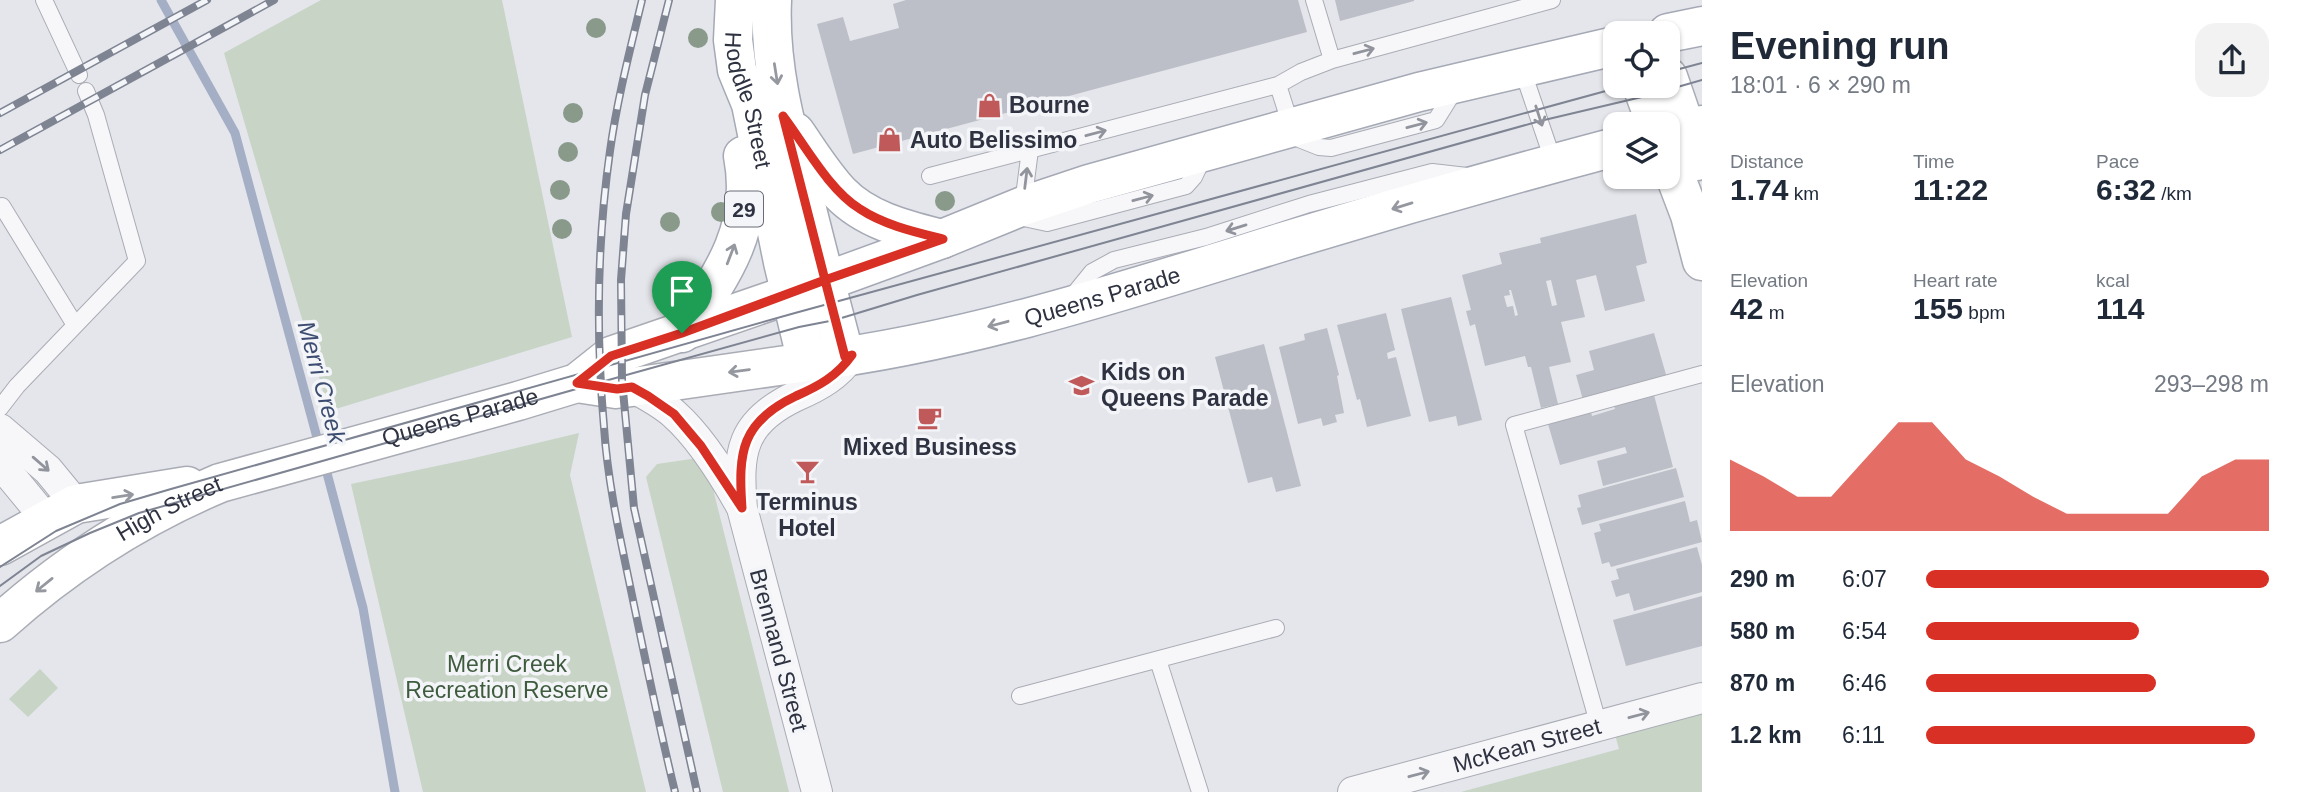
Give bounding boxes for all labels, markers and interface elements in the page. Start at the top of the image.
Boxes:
map controls [1603,21,1680,189]
button: locate [1603,21,1680,98]
button: share [2195,23,2269,97]
text: Evening run [1730,25,1950,67]
street label: Hoddle Street [720,31,777,171]
one-way arrow [1352,44,1375,57]
one-way arrow [770,62,783,85]
text: 18:01 · 6 × 290 m [1730,72,1911,98]
shop icon: Bourne [975,91,1003,119]
place label: Bourne [1009,92,1090,118]
one-way arrow [1533,105,1546,127]
button: layers [1603,112,1680,189]
one-way arrow [1406,117,1428,130]
shop icon: Auto Belissimo [876,126,904,154]
one-way arrow [1084,126,1107,139]
place label: Auto Belissimo [910,127,1077,153]
text: Distance [1730,151,1804,172]
text: Time [1913,151,1955,172]
text: Pace [2096,151,2139,172]
one-way arrow [1020,167,1033,190]
text: 1.74 [1730,173,1788,206]
text: 11:22 [1913,173,1988,206]
text: 6:32 [2096,173,2156,206]
text: km [1788,183,1819,204]
text: /km [2156,183,2192,204]
one-way arrow [1131,191,1154,204]
road number: 29 [725,192,763,227]
one-way arrow [1392,201,1414,214]
one-way arrow [1225,222,1247,235]
one-way arrow [725,244,738,266]
pin [652,261,712,333]
street label: Queens Parade [1021,261,1183,331]
text: Elevation [1730,270,1808,291]
text: Heart rate [1913,270,1997,291]
text: kcal [2096,270,2130,291]
icon: arrive [663,272,701,310]
text: 42 [1730,292,1763,325]
text: 155 [1913,292,1963,325]
text: 114 [2096,292,2144,325]
text: m [1763,302,1784,323]
text: bpm [1963,302,2005,323]
water label: Merri Creek [293,318,352,448]
one-way arrow [987,318,1009,331]
place label: Kids on Queens Parade [1101,359,1268,411]
one-way arrow [728,365,751,378]
school or university icon: Kids on Queens Parade [1067,371,1095,399]
text: Elevation [1730,371,1825,397]
text: 293–298 m [2154,371,2269,397]
street label: Queens Parade [379,383,541,451]
cafe icon: Mixed Business [916,403,944,431]
place label: Mixed Business [843,434,1017,460]
one-way arrow [32,456,50,472]
bar icon: Terminus Hotel [793,458,821,486]
street label: High Street [111,471,226,546]
one-way arrow [112,489,134,502]
place label: Terminus Hotel [756,489,858,541]
street label: Brennand Street [745,566,813,735]
text: 290 m [1730,566,1795,592]
text: 6:07 [1842,566,1887,592]
one-way arrow [35,578,53,593]
text: 580 m [1730,618,1795,644]
text: 6:54 [1842,618,1887,644]
park label: Merri Creek Recreation Reserve [405,651,609,703]
text: 870 m [1730,670,1795,696]
text: 6:46 [1842,670,1887,696]
one-way arrow [1628,708,1650,721]
street label: McKean Street [1450,713,1604,778]
text: 1.2 km [1730,722,1802,748]
text: 6:11 [1842,722,1885,748]
one-way arrow [1408,767,1430,780]

